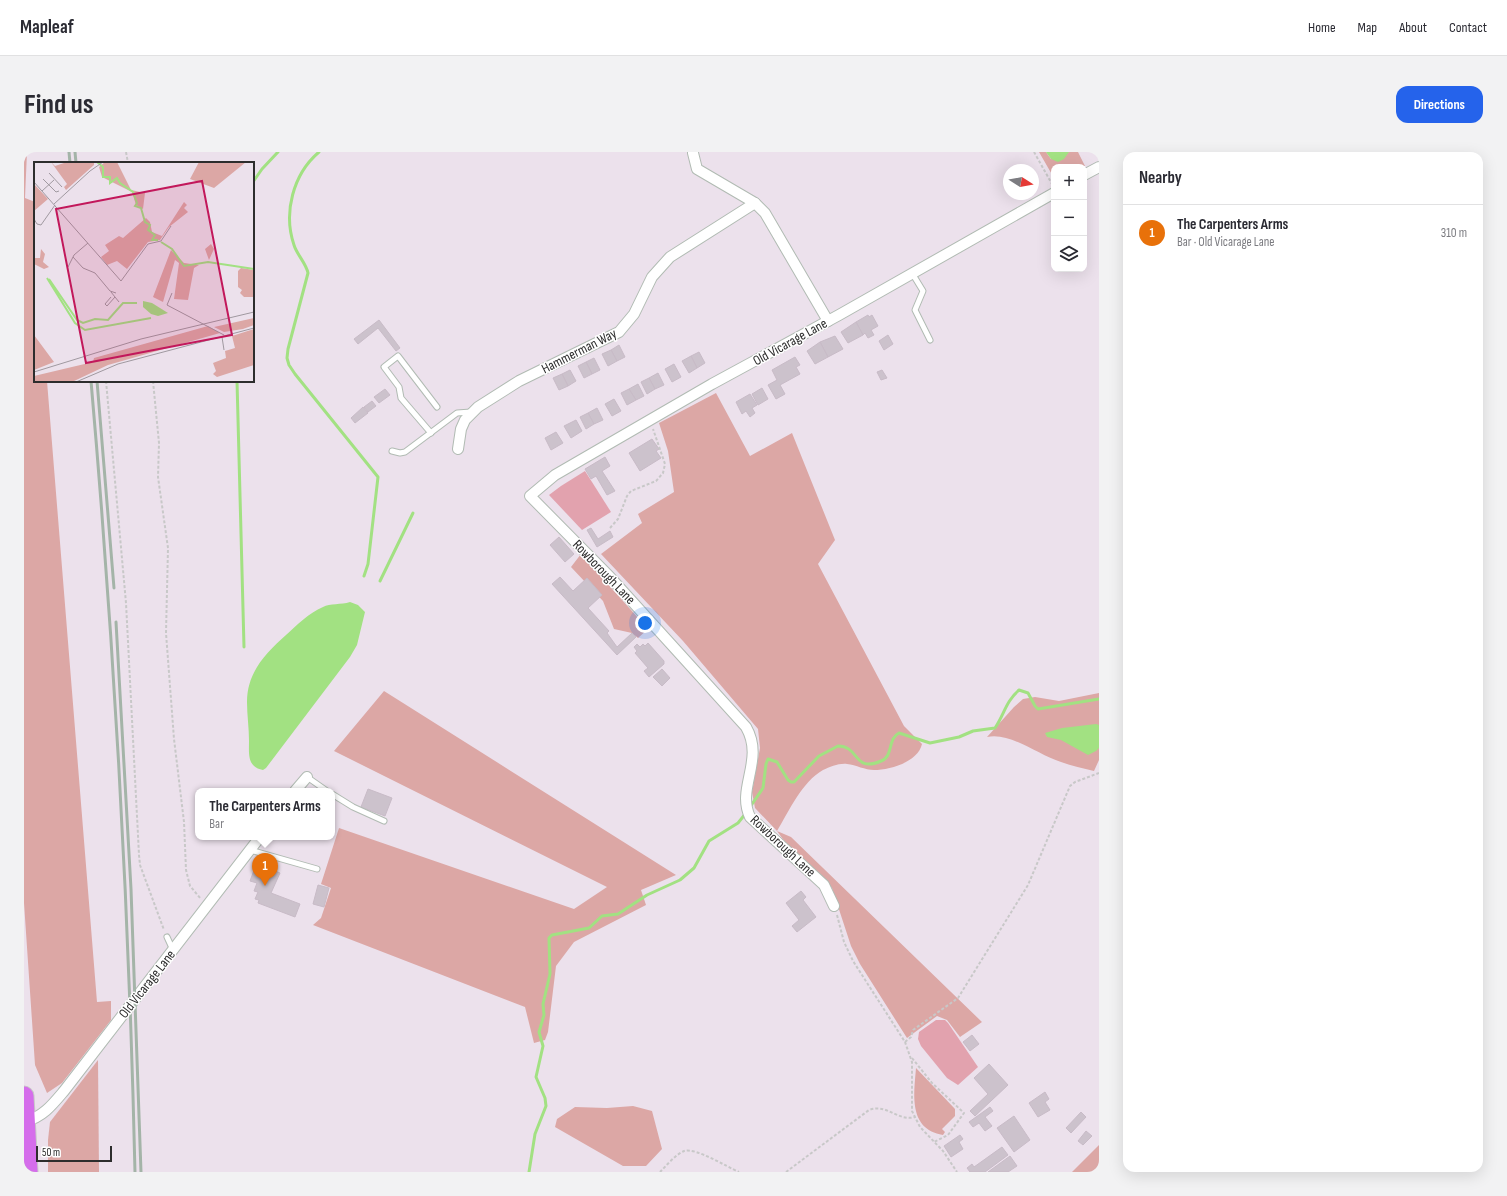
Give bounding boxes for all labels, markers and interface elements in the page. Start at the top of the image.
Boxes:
text: Mapleaf [20,16,74,39]
text: Home [1308,19,1336,36]
text: Map [1358,19,1377,36]
text: About [1399,19,1427,36]
text: Contact [1449,19,1487,36]
button: Directions [1396,86,1483,123]
text: Find us [24,88,93,121]
inset map [34,162,254,382]
north arrow [1003,164,1039,200]
map controls [1051,164,1087,272]
button: + [1051,164,1087,200]
text: Nearby [1139,168,1182,188]
button: − [1051,200,1087,236]
text: The Carpenters Arms [1177,215,1288,234]
text: 1 [1149,225,1155,241]
text: 310 m [1441,225,1467,241]
text: Bar · Old Vicarage Lane [1177,234,1274,250]
button: layers [1051,236,1087,272]
street label: Old Vicarage Lane [750,315,830,369]
street label: Hammerman Way [539,325,620,377]
street label: Rowborough Lane [569,536,639,608]
your location [635,613,655,633]
popup [195,788,335,840]
text: The Carpenters Arms [209,797,321,816]
street label: Rowborough Lane [747,811,819,881]
text: Bar [209,816,224,832]
pin: 1 [252,853,278,886]
street label: Old Vicarage Lane [115,946,179,1022]
scale bar [36,1144,112,1163]
text: 50 m [42,1146,60,1159]

